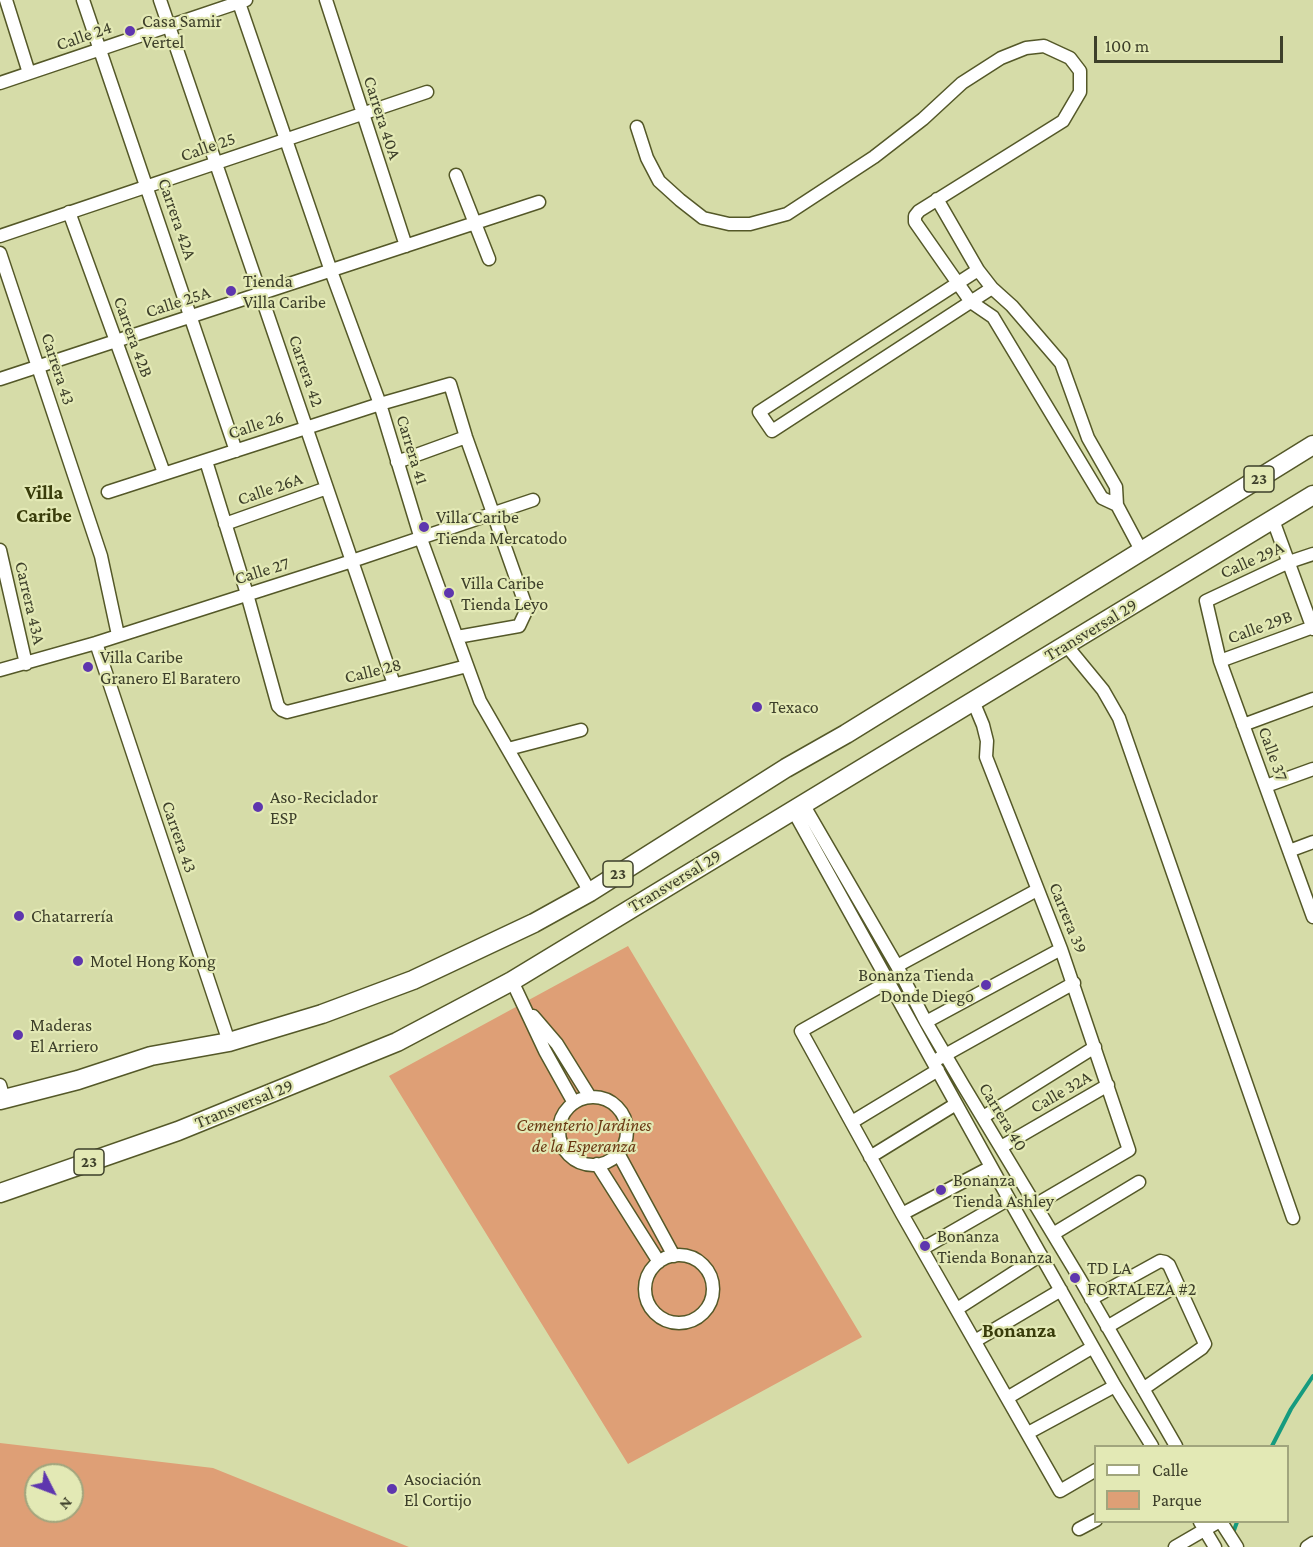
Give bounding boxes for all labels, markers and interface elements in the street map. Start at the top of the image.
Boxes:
place label: Casa Samir Vertel [142,10,222,52]
street label: Calle 24 [53,16,115,56]
marker: Casa Samir Vertel [123,24,137,38]
scale bar [1097,24,1286,62]
text: 100 m [1105,36,1149,56]
street label: Carrera 40A [358,74,406,162]
street label: Calle 25 [178,128,238,166]
street label: Carrera 42A [153,175,201,263]
place label: Tienda Villa Caribe [243,270,326,312]
street label: Calle 25A [143,281,213,323]
marker: Tienda Villa Caribe [224,284,238,298]
street label: Carrera 42B [108,294,158,380]
street label: Carrera 43 [36,330,80,408]
street label: Carrera 42 [284,332,328,410]
street label: Calle 26 [225,406,287,444]
street label: Carrera 41 [391,412,433,488]
road number: 23 [1244,466,1274,492]
street label: Calle 26A [235,468,305,510]
district label: Villa Caribe [16,481,72,528]
place label: Villa Caribe Tienda Mercatodo [436,506,567,548]
marker: Villa Caribe Tienda Mercatodo [417,520,431,534]
street label: Calle 29A [1217,536,1287,584]
street label: Calle 27 [232,552,292,590]
street label: Carrera 43A [10,559,50,647]
place label: Villa Caribe Tienda Leyo [461,572,548,614]
marker: Villa Caribe Tienda Leyo [442,586,456,600]
street label: Transversal 29 [1041,594,1141,666]
street label: Calle 29B [1225,605,1295,649]
place label: Villa Caribe Granero El Baratero [100,646,241,688]
street label: Calle 28 [342,654,404,688]
marker: Villa Caribe Granero El Baratero [81,660,95,674]
place label: Texaco [769,696,819,718]
marker: Texaco [750,700,764,714]
street label: Calle 37 [1253,724,1293,784]
place label: Aso-Reciclador ESP [270,786,378,828]
street label: Carrera 43 [157,798,201,876]
marker: Aso-Reciclador ESP [251,800,265,814]
street label: Transversal 29 [625,845,725,917]
road number: 23 [603,861,633,887]
street label: Carrera 39 [1044,879,1092,957]
place label: Chatarrería [31,905,114,927]
marker: Chatarrería [12,909,26,923]
place label: Motel Hong Kong [90,950,216,972]
marker: Motel Hong Kong [71,954,85,968]
place label: Bonanza Tienda Donde Diego [858,964,974,1006]
marker: Bonanza Tienda Donde Diego [979,978,993,992]
place label: Maderas El Arriero [30,1014,98,1056]
marker: Maderas El Arriero [11,1028,25,1042]
street label: Calle 32A [1027,1066,1095,1118]
street label: Transversal 29 [192,1074,296,1134]
street label: Carrera 40 [974,1079,1032,1155]
park label: Cementerio Jardines de la Esperanza [516,1114,652,1156]
road number: 23 [74,1149,104,1175]
place label: Bonanza Tienda Ashley [953,1169,1054,1212]
marker: Bonanza Tienda Ashley [934,1183,948,1197]
place label: Bonanza Tienda Bonanza [937,1225,1053,1268]
marker: Bonanza Tienda Bonanza [918,1239,932,1253]
place label: TD LA FORTALEZA #2 [1087,1257,1196,1300]
marker: TD LA FORTALEZA #2 [1068,1271,1082,1285]
district label: Bonanza [982,1319,1056,1343]
legend [1094,1445,1289,1523]
text: Calle [1152,1460,1188,1480]
north arrow [24,1463,84,1523]
place label: Asociación El Cortijo [404,1468,482,1510]
marker: Asociación El Cortijo [385,1482,399,1496]
text: Parque [1152,1490,1202,1510]
text: N [56,1494,76,1514]

